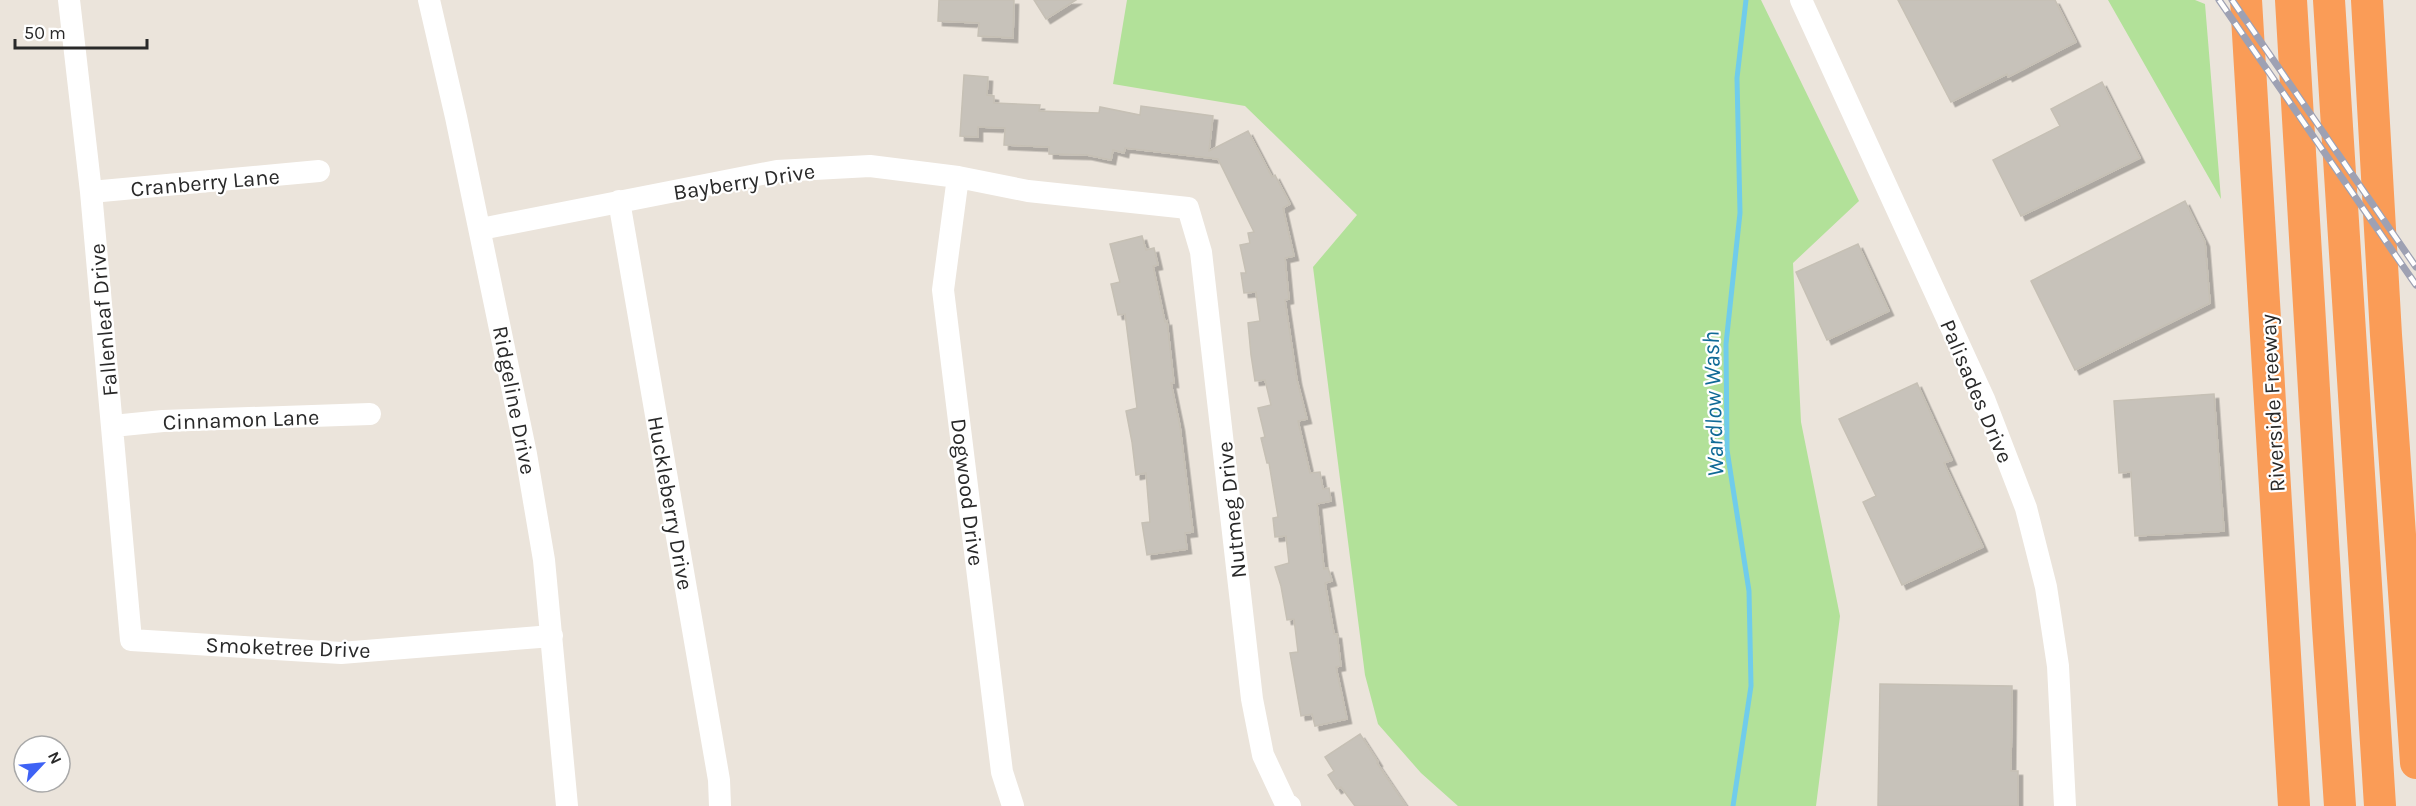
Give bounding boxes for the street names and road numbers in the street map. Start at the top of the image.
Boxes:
street label: Bayberry Drive [671,158,817,206]
street label: Cranberry Lane [129,164,281,202]
street label: Fallenleaf Drive [84,242,124,398]
street label: Riverside Freeway [2255,313,2291,493]
street label: Palisades Drive [1934,316,2018,467]
street label: Ridgeline Drive [487,324,541,477]
street label: Cinnamon Lane [162,404,320,436]
street label: Huckleberry Drive [642,414,698,592]
street label: Dogwood Drive [945,417,989,567]
street label: Nutmeg Drive [1212,440,1252,580]
street label: Smoketree Drive [205,632,371,664]

